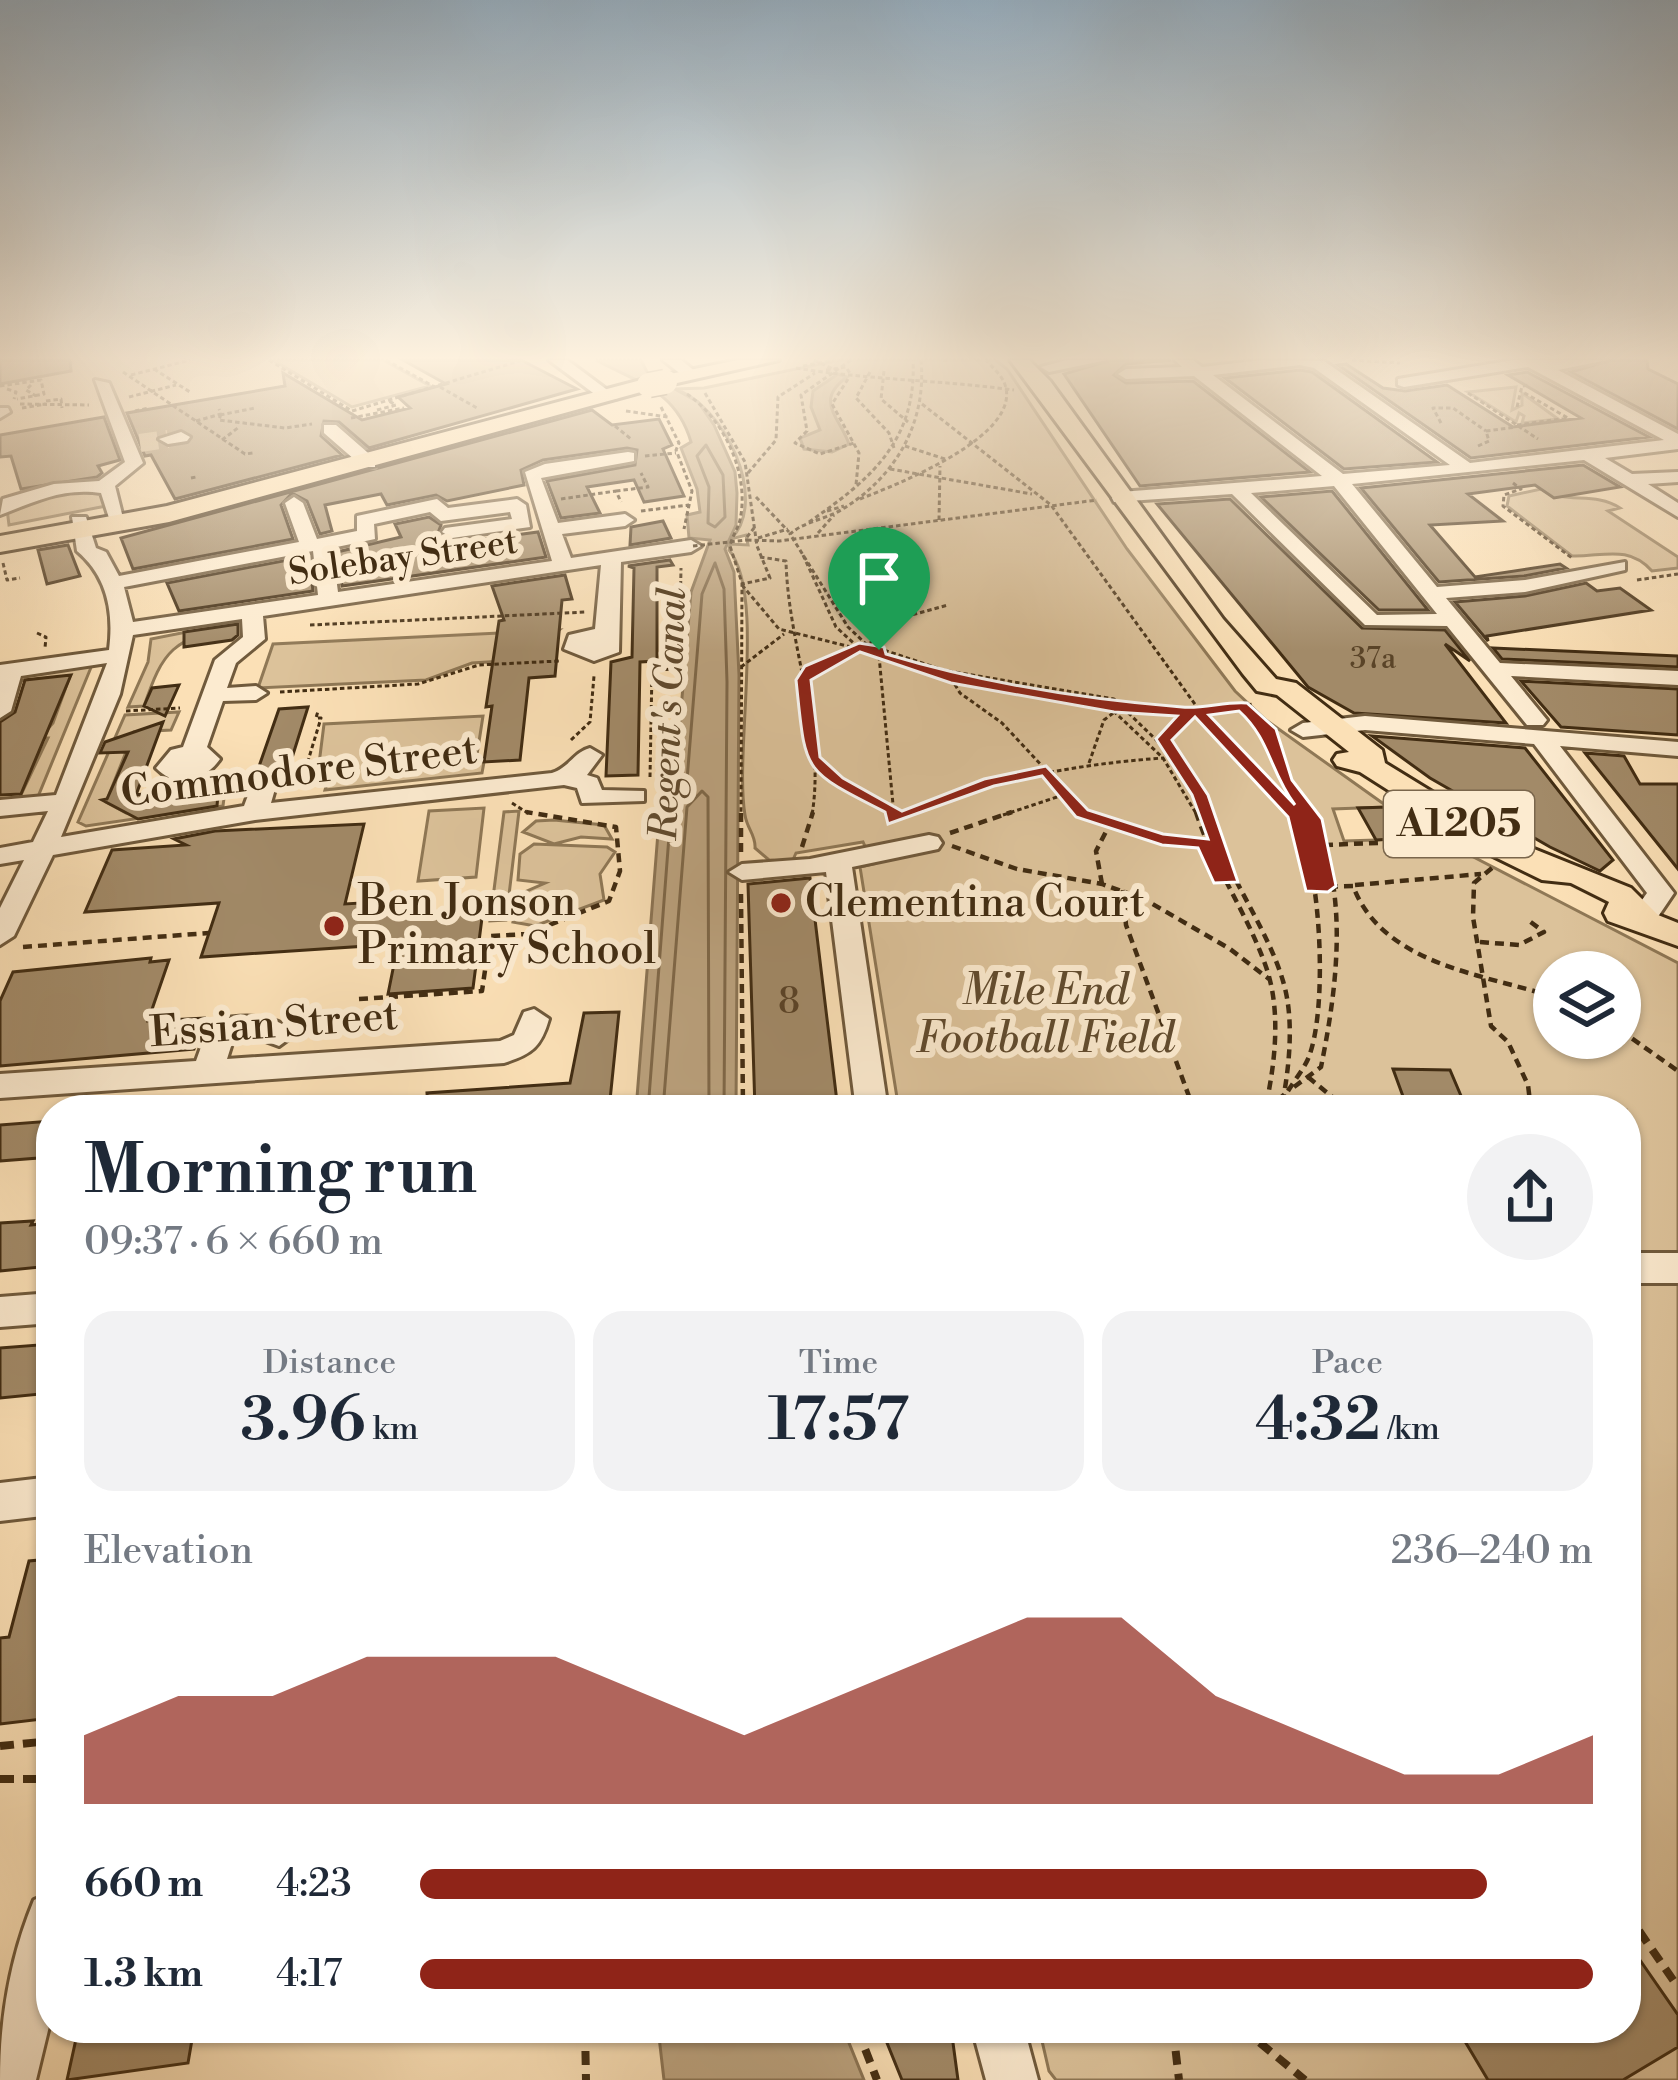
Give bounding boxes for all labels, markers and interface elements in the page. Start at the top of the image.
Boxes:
street label: Solebay Street [286,520,521,596]
pin [828,527,930,650]
icon: arrive [846,545,912,611]
water label: Regent's Canal [640,586,698,842]
house number: 37a [1350,640,1397,678]
street label: Commodore Street [118,724,480,820]
road number: A1205 [1384,791,1534,857]
place label: Ben Jonson Primary School [357,876,656,978]
place label: Clementina Court [805,877,1145,930]
marker: Clementina Court [768,890,794,916]
marker: Ben Jonson Primary School [321,913,347,939]
map controls [1533,951,1641,1059]
button: layers [1533,951,1641,1059]
park label: Mile End Football Field [916,965,1176,1066]
house number: 8 [778,980,800,1025]
street label: Essian Street [148,990,400,1060]
text: Morning run [84,1131,477,1214]
button: share [1467,1134,1593,1260]
text: 09:37 · 6 × 660 m [84,1218,383,1267]
text: Distance [263,1343,396,1384]
text: Time [799,1343,878,1384]
text: Pace [1312,1343,1383,1384]
text: 3.96 [240,1384,366,1459]
text: 17:57 [768,1384,909,1459]
text: 4:32 [1255,1384,1381,1459]
text: km [366,1409,419,1450]
text: /km [1381,1409,1440,1450]
text: Elevation [84,1527,253,1576]
text: 236–240 m [1391,1527,1593,1576]
text: 660 m [84,1860,203,1909]
text: 4:23 [276,1860,352,1909]
text: 1.3 km [84,1950,203,1999]
text: 4:17 [276,1950,342,1999]

